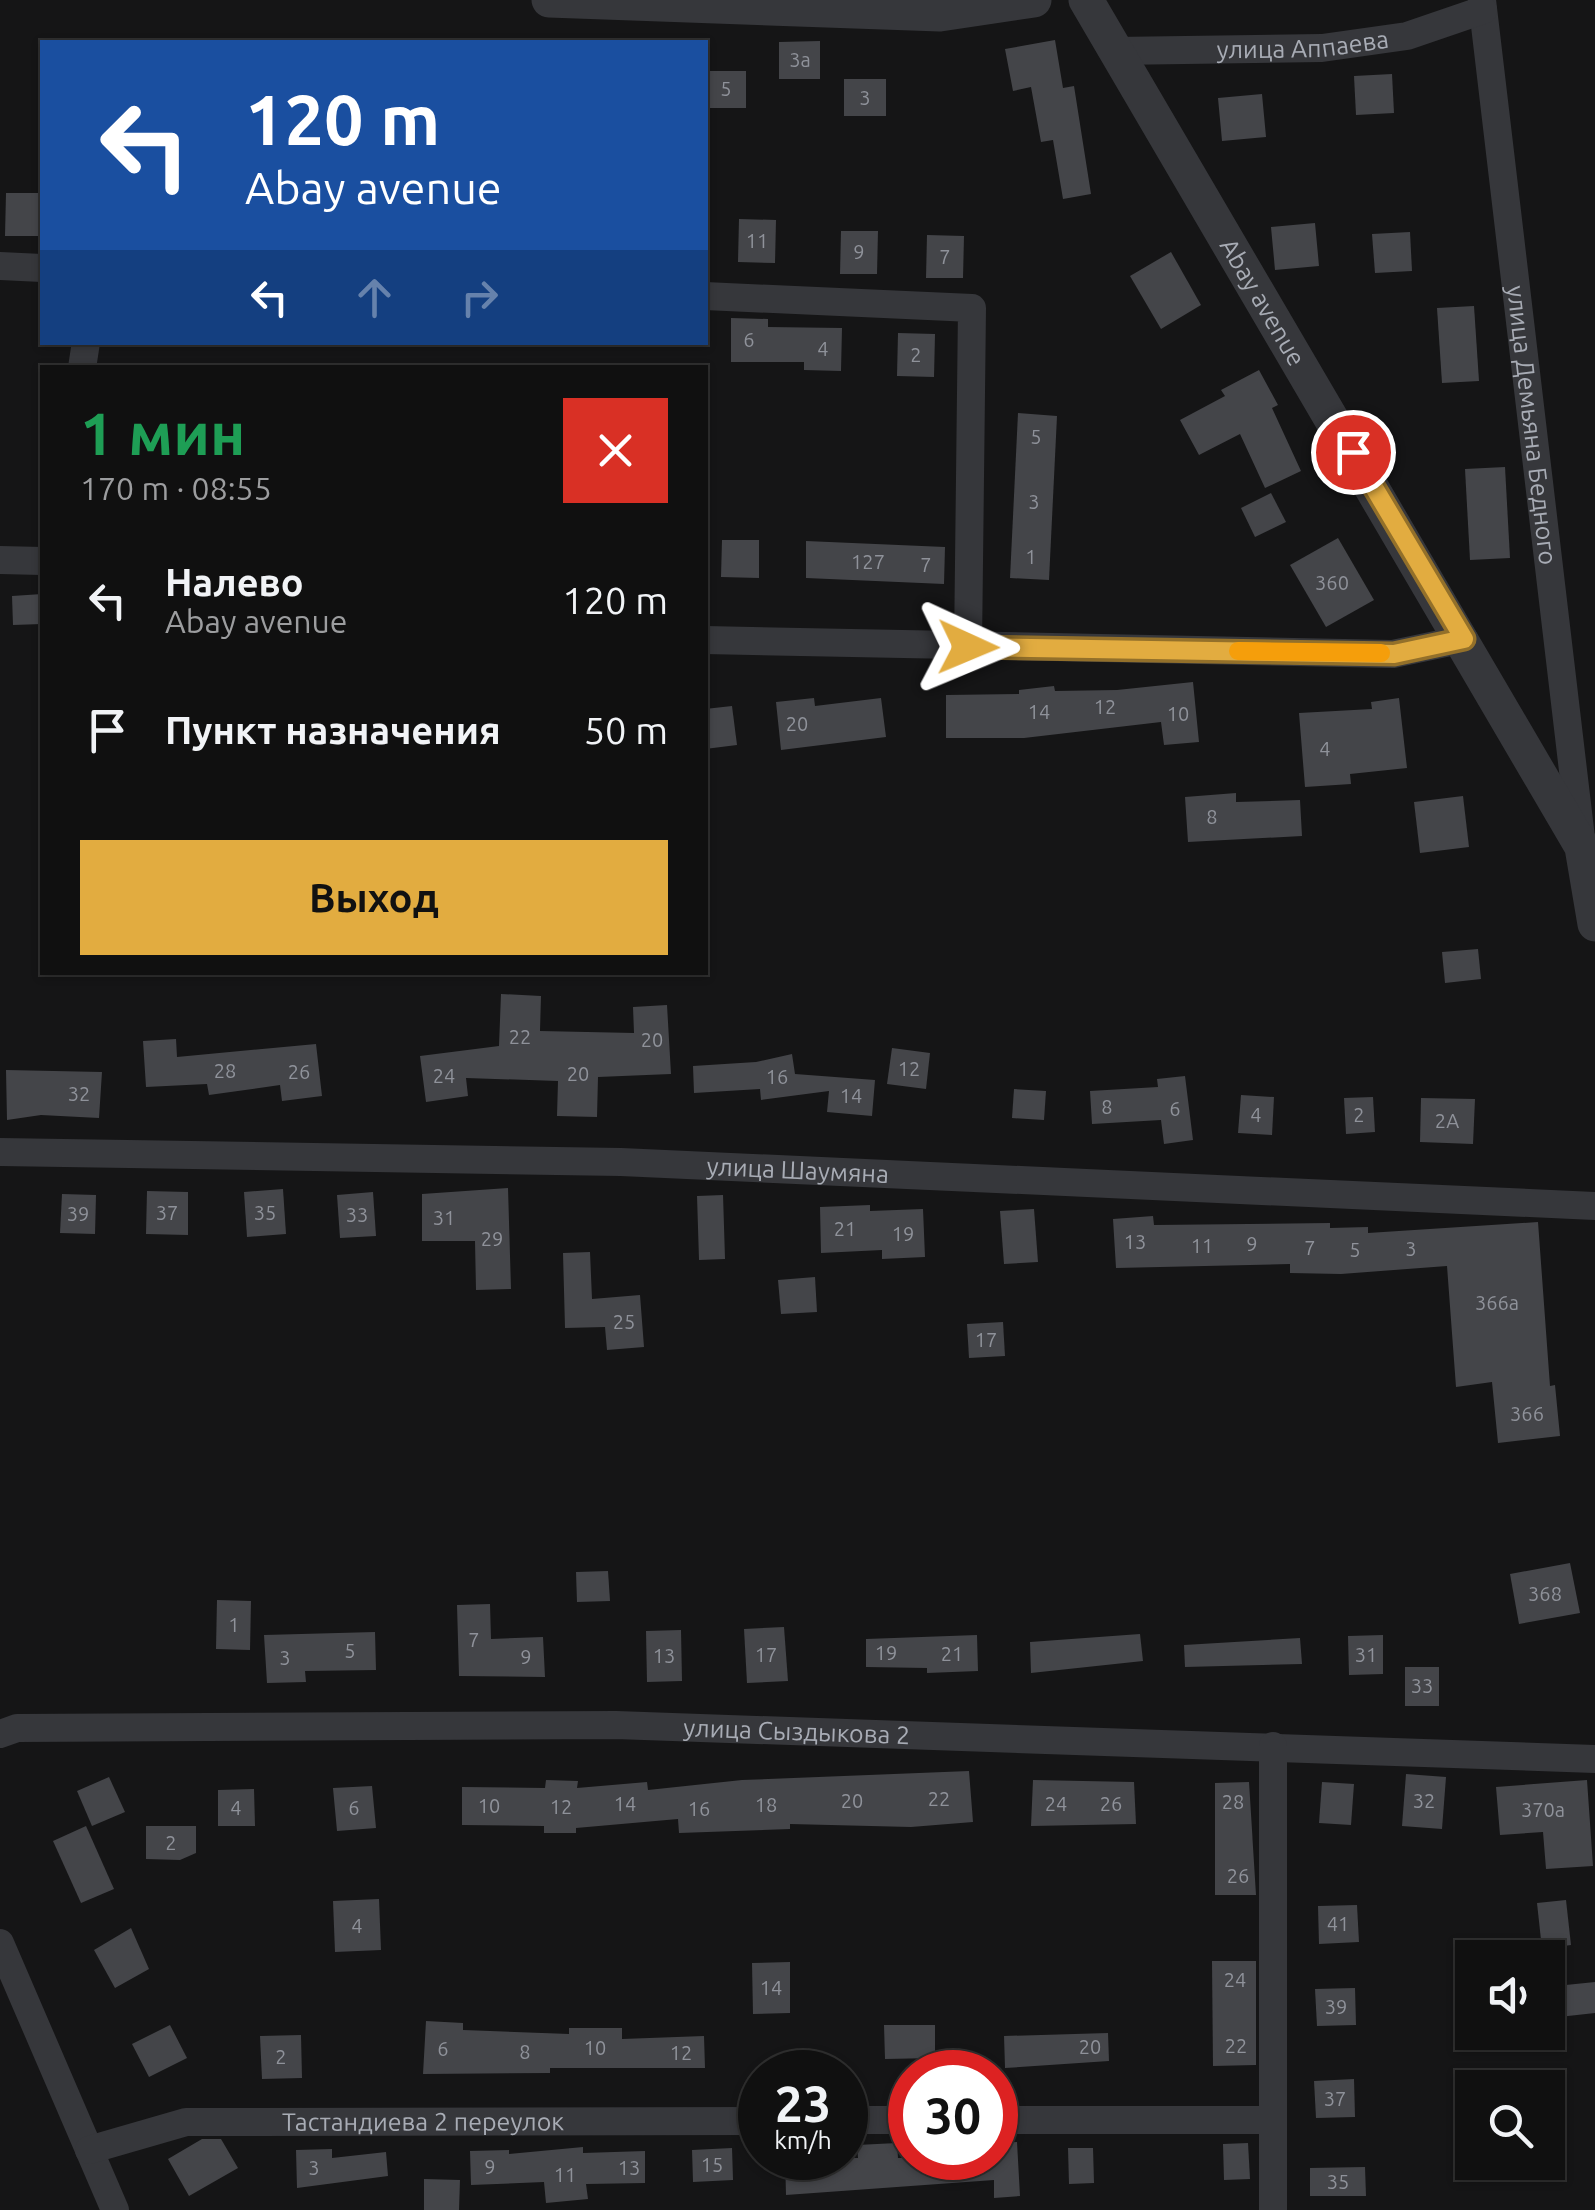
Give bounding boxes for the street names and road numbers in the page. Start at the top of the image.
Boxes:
street label: улица Аппаева [1217,25,1391,64]
street label: Abay avenue [1215,233,1311,371]
street label: улица Демьяна Бедного [1502,284,1563,566]
street label: улица Шаумяна [706,1152,890,1188]
street label: улица Сыздыкова 2 [683,1713,911,1749]
street label: Тастандиева 2 переулок [282,2107,564,2136]

